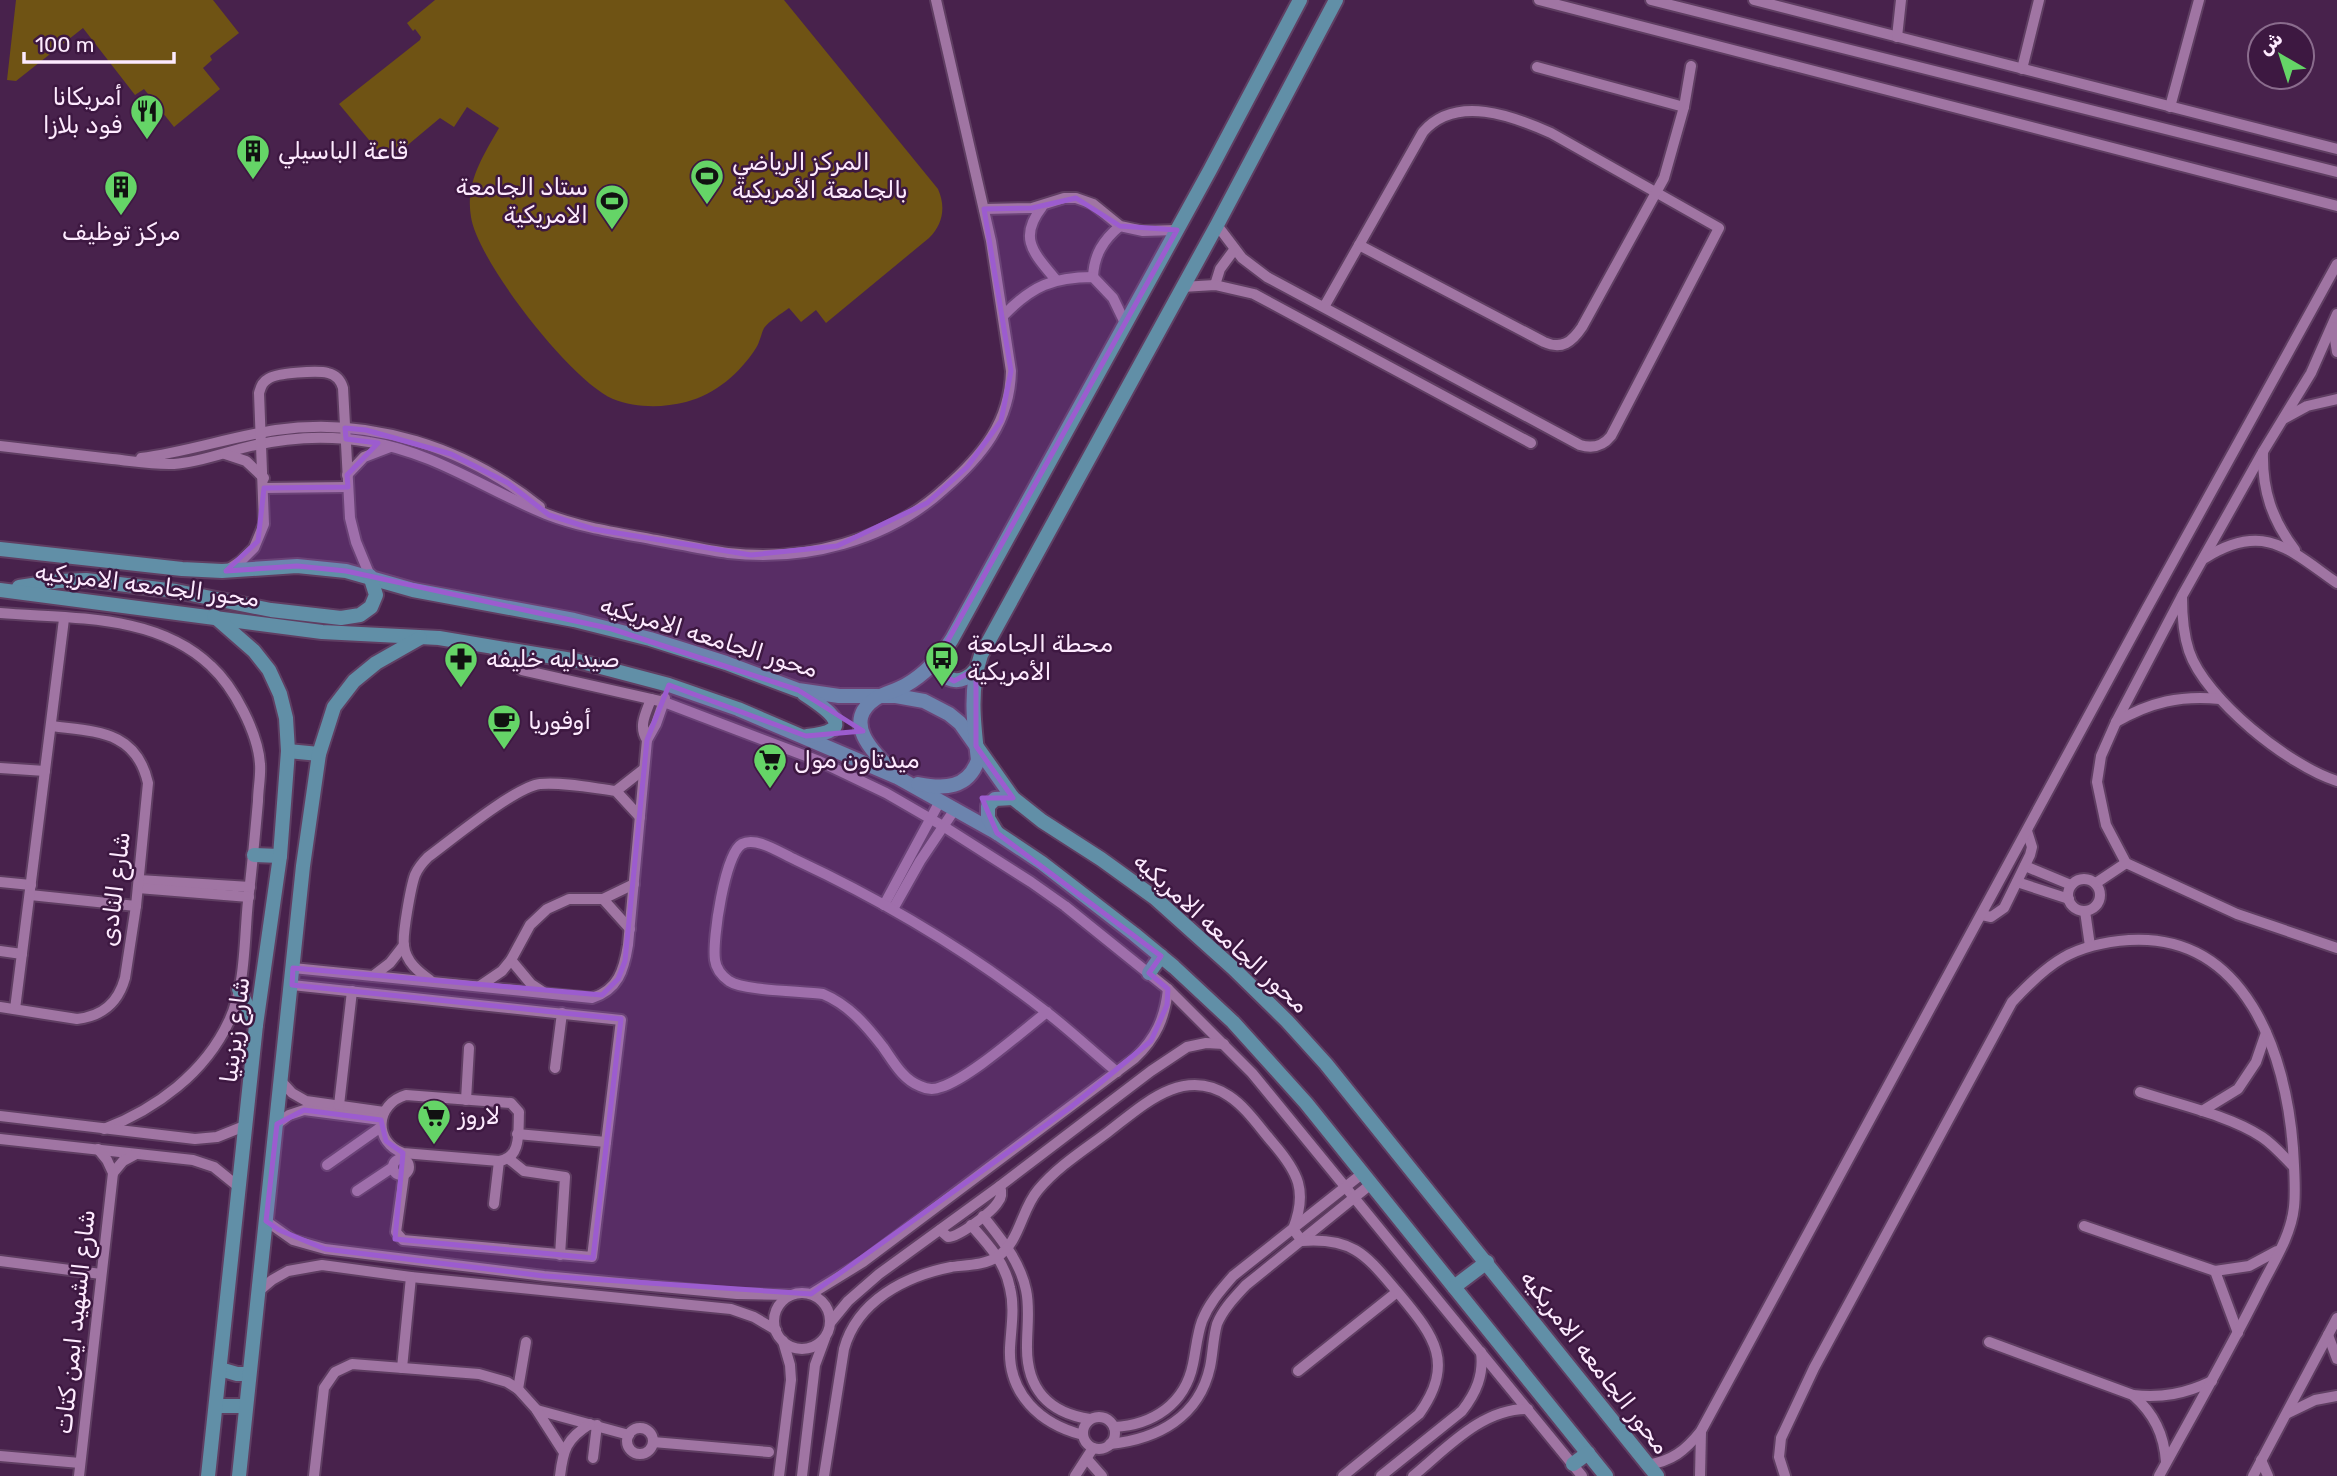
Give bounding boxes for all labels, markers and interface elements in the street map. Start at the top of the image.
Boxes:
scale bar [24,21,175,65]
north arrow [2246,21,2316,91]
text: ش [2254,27,2287,60]
text: 100 m [35,32,94,57]
place label: أمريكانا فود بلازا [43,83,122,139]
restaurant icon: أمريكانا فود بلازا [128,92,166,141]
building icon: قاعة الباسيلي [234,132,272,181]
place label: قاعة الباسيلي [278,137,408,169]
place label: المركز الرياضي بالجامعة الأمريكية [732,148,908,204]
sports icon: المركز الرياضي بالجامعة الأمريكية [688,157,726,206]
building icon: مركز توظيف [102,168,140,217]
place label: ستاد الجامعة الامريكية [455,173,588,229]
sports icon: ستاد الجامعة الامريكية [593,182,631,231]
place label: مركز توظيف [62,218,180,246]
street label: محور الجامعه الامريكيه [33,557,261,613]
street label: محور الجامعه الامريكيه [597,591,821,683]
place label: محطة الجامعة الأمريكية [967,630,1113,686]
bus stop icon: محطة الجامعة الأمريكية [923,639,961,688]
pharmacy icon: صيدليه خليفه [442,640,480,689]
place label: صيدليه خليفه [486,645,620,673]
cafe icon: أوفوريا [485,702,523,751]
place label: أوفوريا [528,707,591,735]
supermarket icon: ميدتاون مول [751,741,789,790]
place label: ميدتاون مول [794,746,920,774]
street label: شارع النادى [94,830,138,948]
street label: محور الجامعه الامريكيه [1128,847,1314,1019]
street label: شارع زيزينيا [215,975,257,1085]
supermarket icon: لاروز [415,1097,453,1146]
place label: لاروز [456,1102,500,1130]
street label: شارع الشهيد ايمن كتات [49,1208,103,1436]
street label: محور الجامعه الامريكيه [1514,1264,1676,1460]

